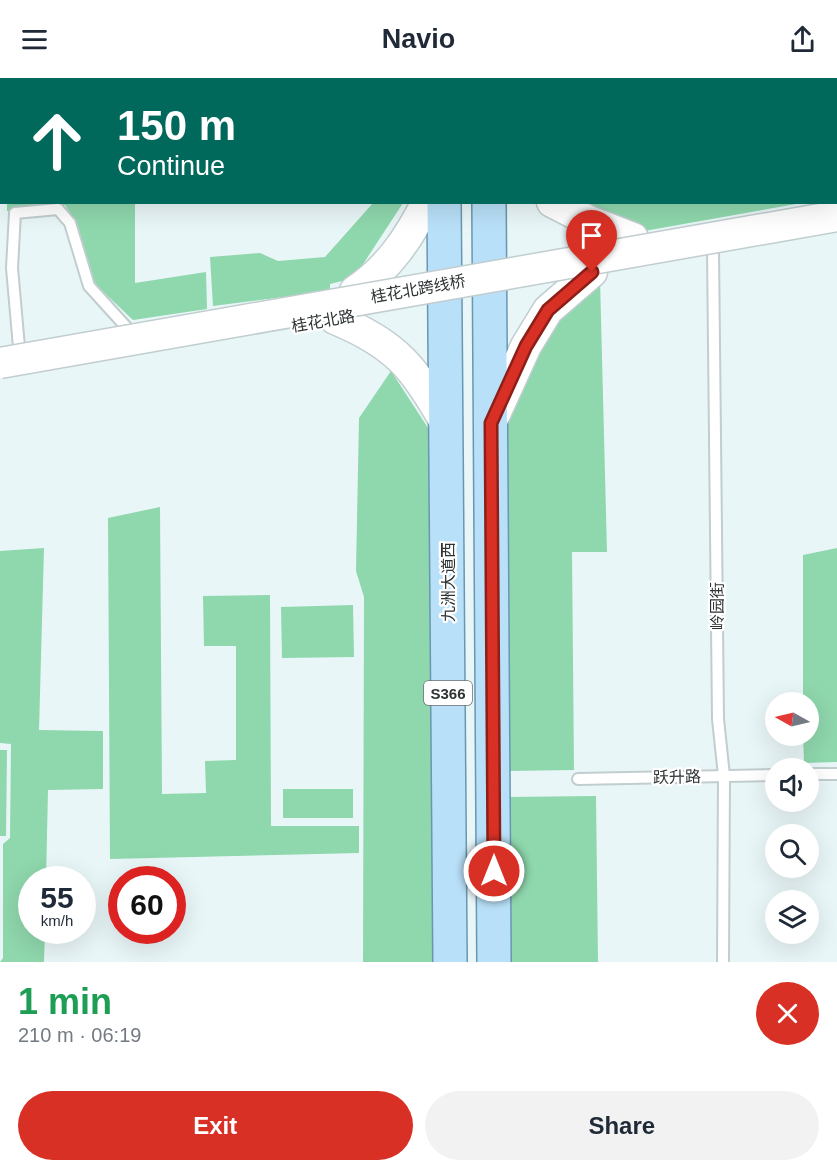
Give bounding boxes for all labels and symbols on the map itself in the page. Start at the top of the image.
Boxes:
pin [566,210,617,272]
street label: 桂花北跨线桥 [369,272,467,306]
street label: 桂花北路 [290,307,356,335]
street label: 九洲大道西 [440,542,457,622]
street label: 岭园街 [709,582,726,630]
road number: S366 [424,681,472,705]
north arrow [765,692,819,746]
street label: 跃升路 [653,768,701,786]
position arrow [462,839,526,903]
speed limit sign: 60 [108,866,186,944]

